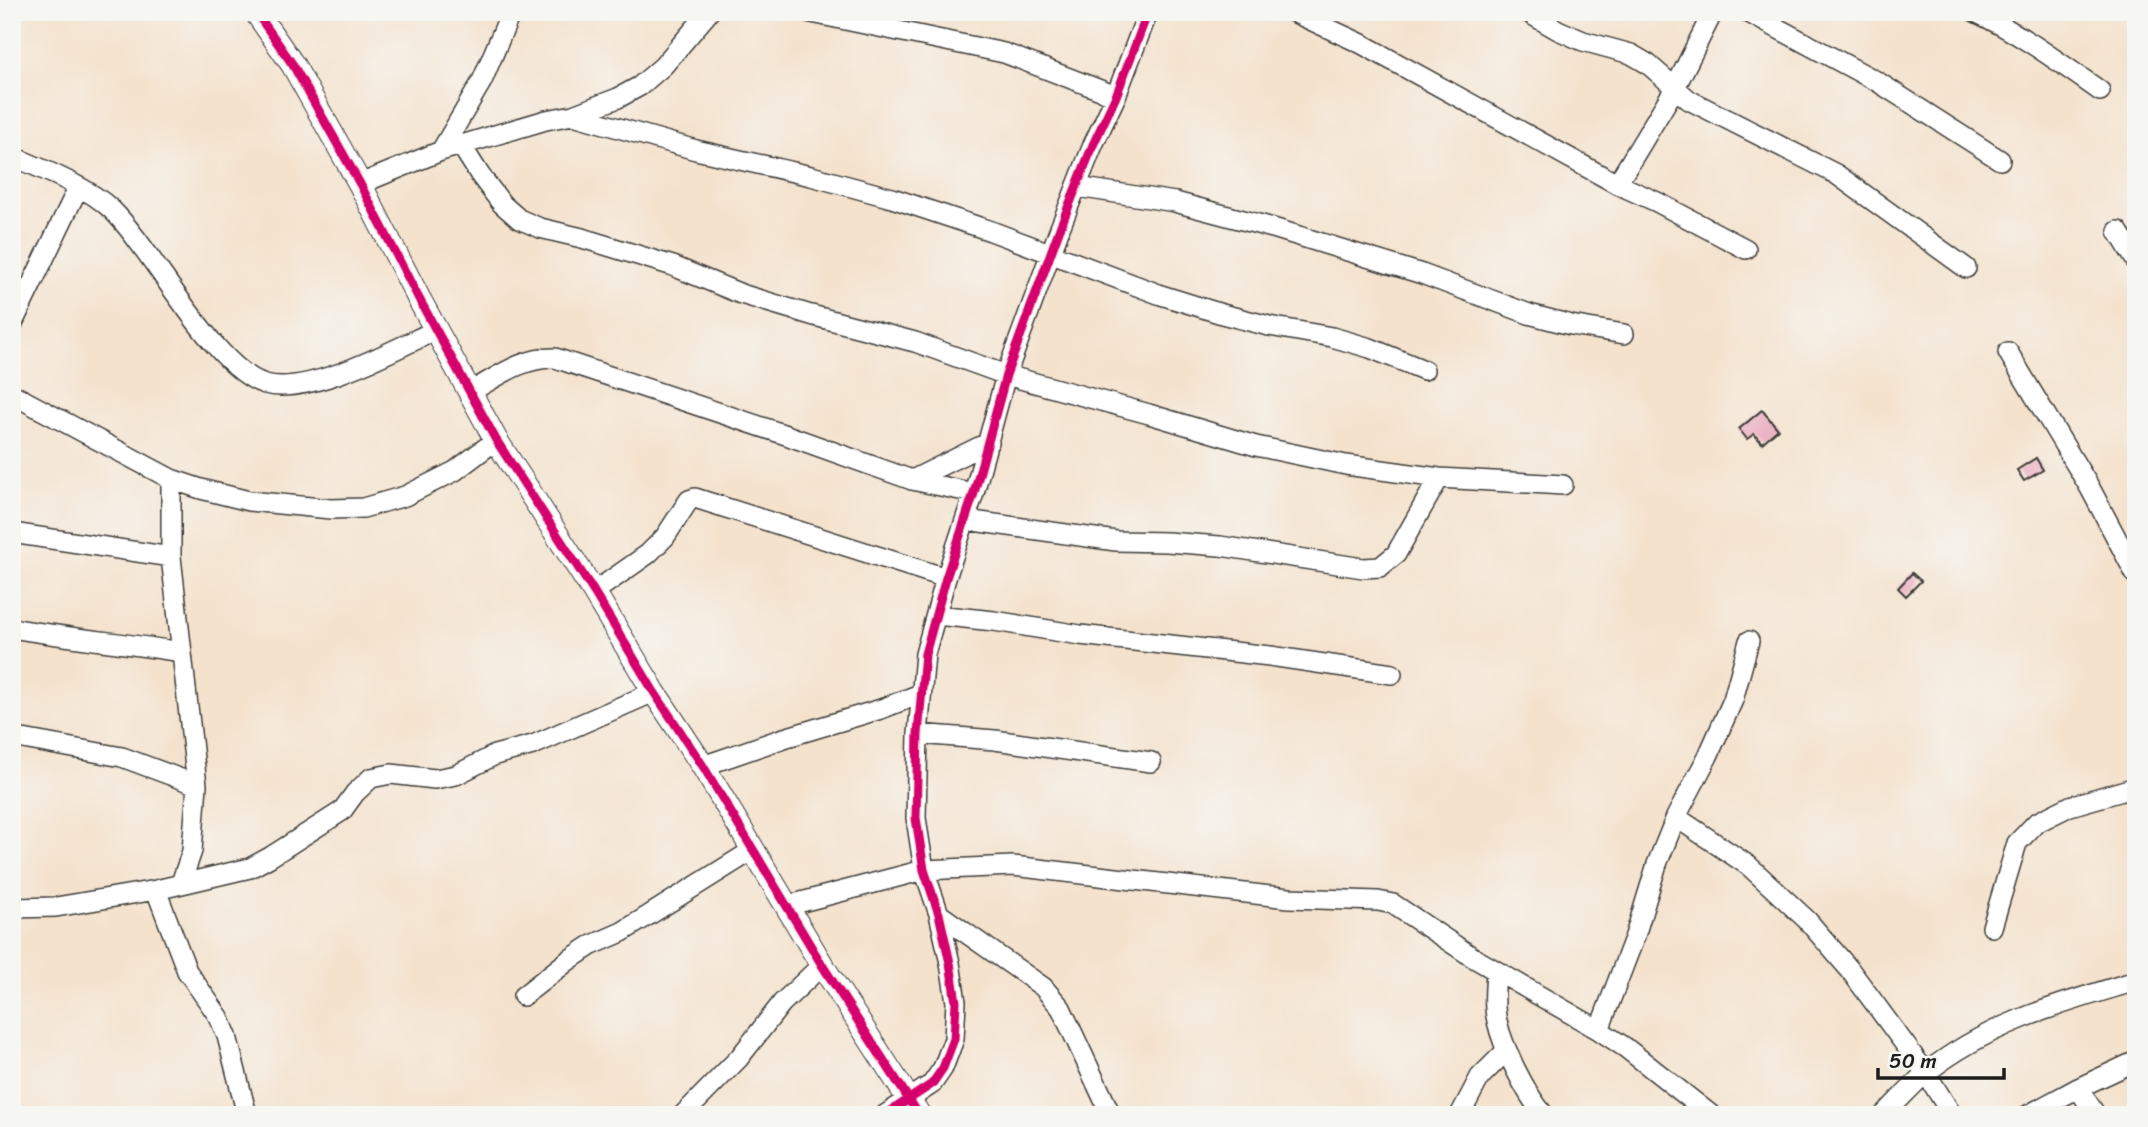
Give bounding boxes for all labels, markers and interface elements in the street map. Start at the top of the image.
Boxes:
scale bar [1878,1036,2004,1080]
text: 50 m [1889,1042,1937,1080]

